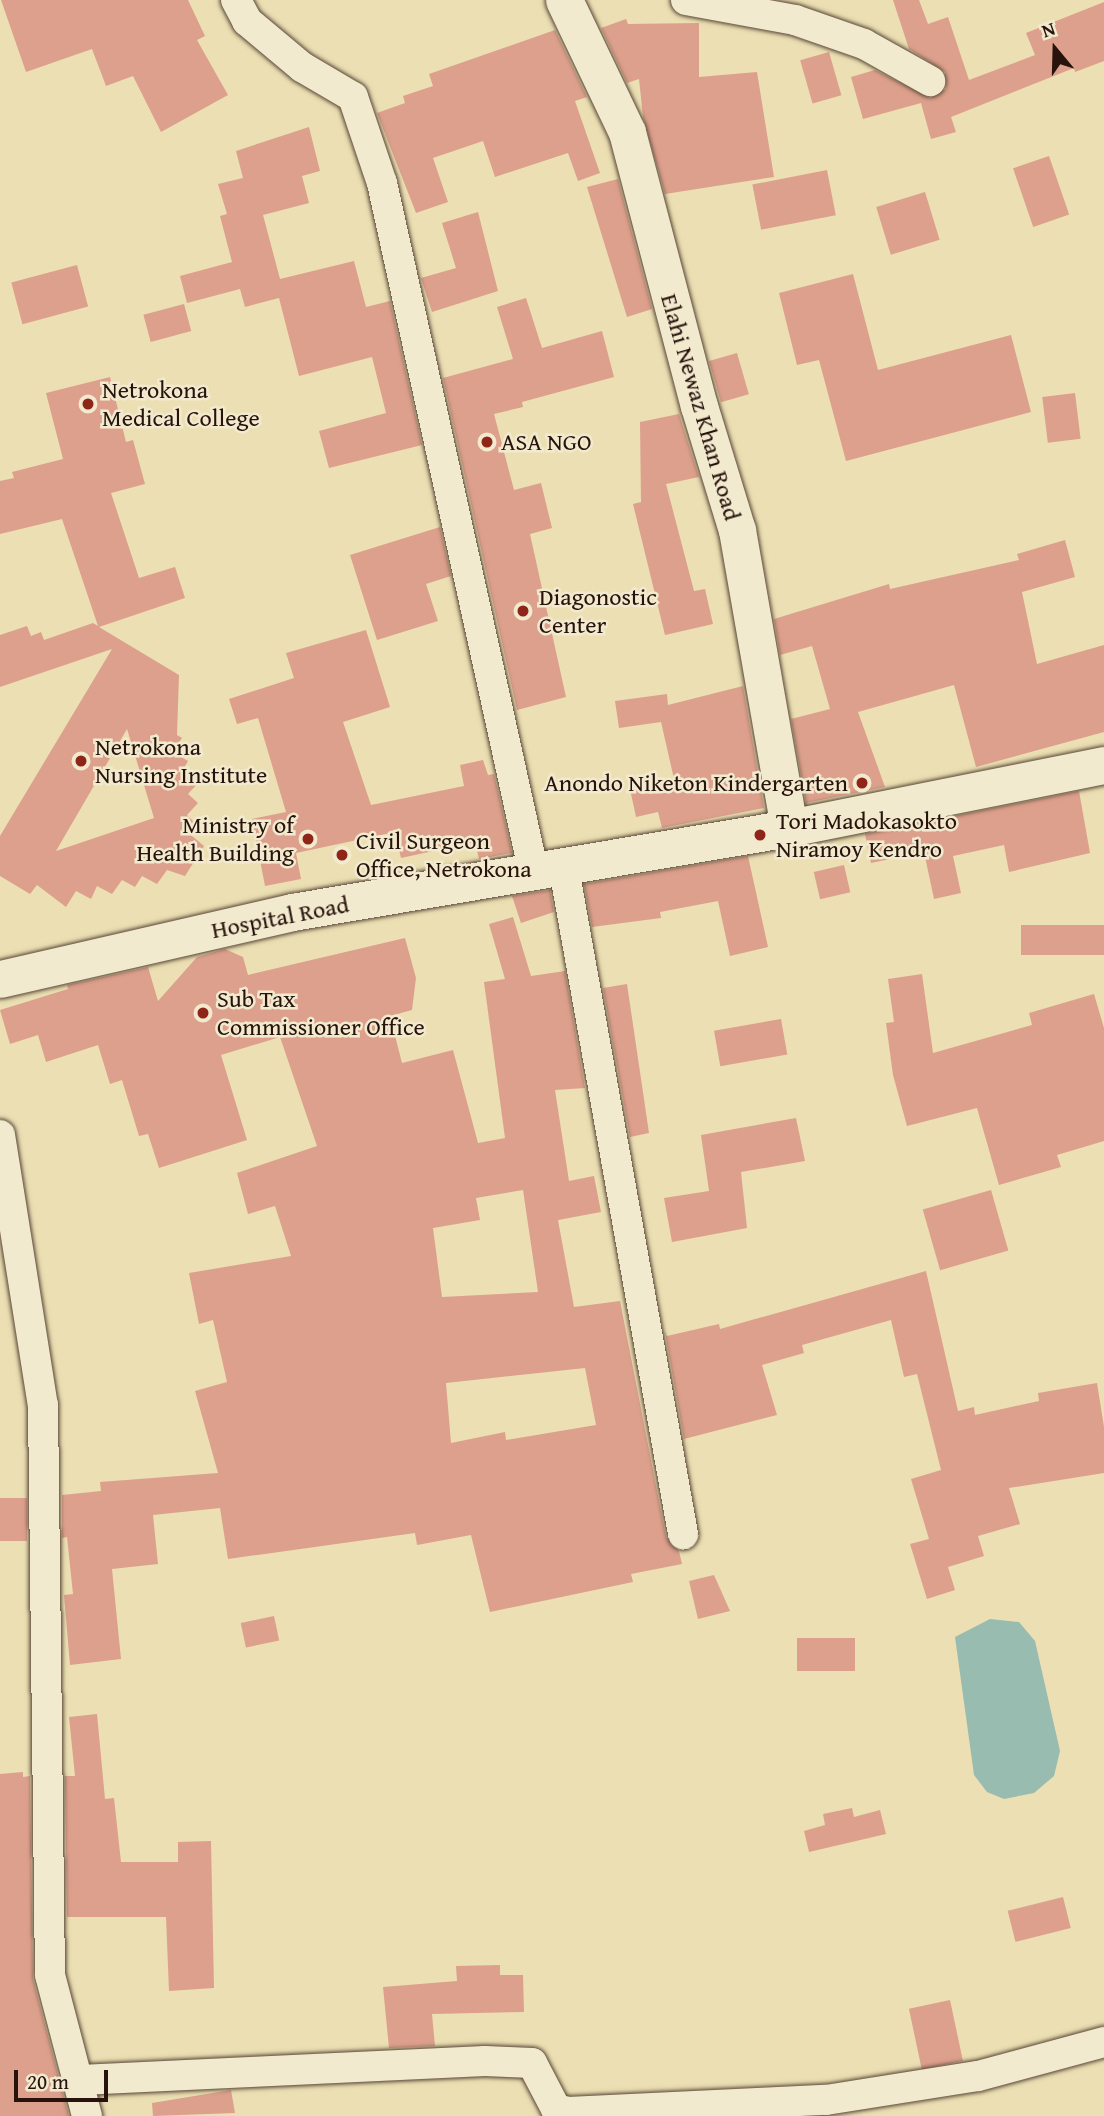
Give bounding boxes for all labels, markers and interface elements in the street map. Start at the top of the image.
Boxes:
north arrow [1020,14,1090,84]
text: N [1038,14,1059,44]
street label: Elahi Newaz Khan Road [655,290,747,524]
place label: Netrokona Medical College [102,376,260,432]
marker: Netrokona Medical College [80,396,96,412]
place label: ASA NGO [501,428,592,456]
marker: ASA NGO [479,434,495,450]
place label: Diagonostic Center [539,583,657,639]
marker: Diagonostic Center [513,601,533,621]
place label: Netrokona Nursing Institute [95,733,267,789]
marker: Netrokona Nursing Institute [73,753,89,769]
place label: Anondo Niketon Kindergarten [544,769,848,797]
marker: Anondo Niketon Kindergarten [854,775,870,791]
place label: Tori Madokasokto Niramoy Kendro [776,807,957,863]
place label: Ministry of Health Building [136,811,294,867]
marker: Tori Madokasokto Niramoy Kendro [750,825,770,845]
place label: Civil Surgeon Office, Netrokona [356,827,532,883]
marker: Ministry of Health Building [300,831,316,847]
marker: Civil Surgeon Office, Netrokona [334,847,350,863]
street label: Hospital Road [209,890,351,944]
place label: Sub Tax Commissioner Office [217,985,425,1041]
marker: Sub Tax Commissioner Office [195,1005,211,1021]
scale bar [18,2056,112,2100]
text: 20 m [27,2066,69,2097]

